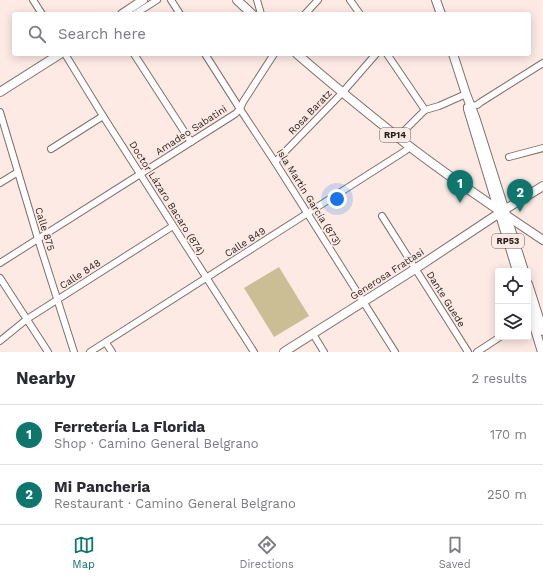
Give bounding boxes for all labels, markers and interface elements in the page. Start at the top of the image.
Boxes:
search box [12,12,531,56]
icon: search [26,23,48,45]
text: Search here [58,25,146,43]
street label: Rosa Baratz [286,87,334,137]
street label: Amadeo Sabatini [153,103,229,157]
road number: RP14 [380,128,410,142]
street label: Doctor Lázaro Bacaro (874) [127,139,207,257]
street label: Isla Martín García (873) [275,147,343,247]
pin: 1 [447,170,473,203]
pin: 2 [507,179,533,212]
your location [327,189,347,209]
street label: Calle 875 [33,206,57,252]
street label: Calle 849 [223,225,267,259]
road number: RP53 [492,234,524,248]
street label: Generosa Frattasi [348,246,426,302]
street label: Calle 848 [58,257,102,291]
map controls [495,268,531,340]
button: locate [495,268,531,304]
street label: Dante Guede [424,269,468,329]
button: layers [495,304,531,340]
text: Nearby [16,368,75,388]
text: 2 results [472,371,527,386]
text: Ferretería La Florida [54,418,205,436]
text: 1 [26,427,32,442]
text: 170 m [490,427,527,442]
text: Shop · Camino General Belgrano [54,436,259,451]
text: Mi Pancheria [54,478,150,496]
text: 2 [25,487,33,502]
text: 250 m [487,487,527,502]
text: Restaurant · Camino General Belgrano [54,496,296,511]
tab: Map [72,534,95,571]
tab: Directions [240,534,294,571]
tab: Saved [439,534,471,571]

